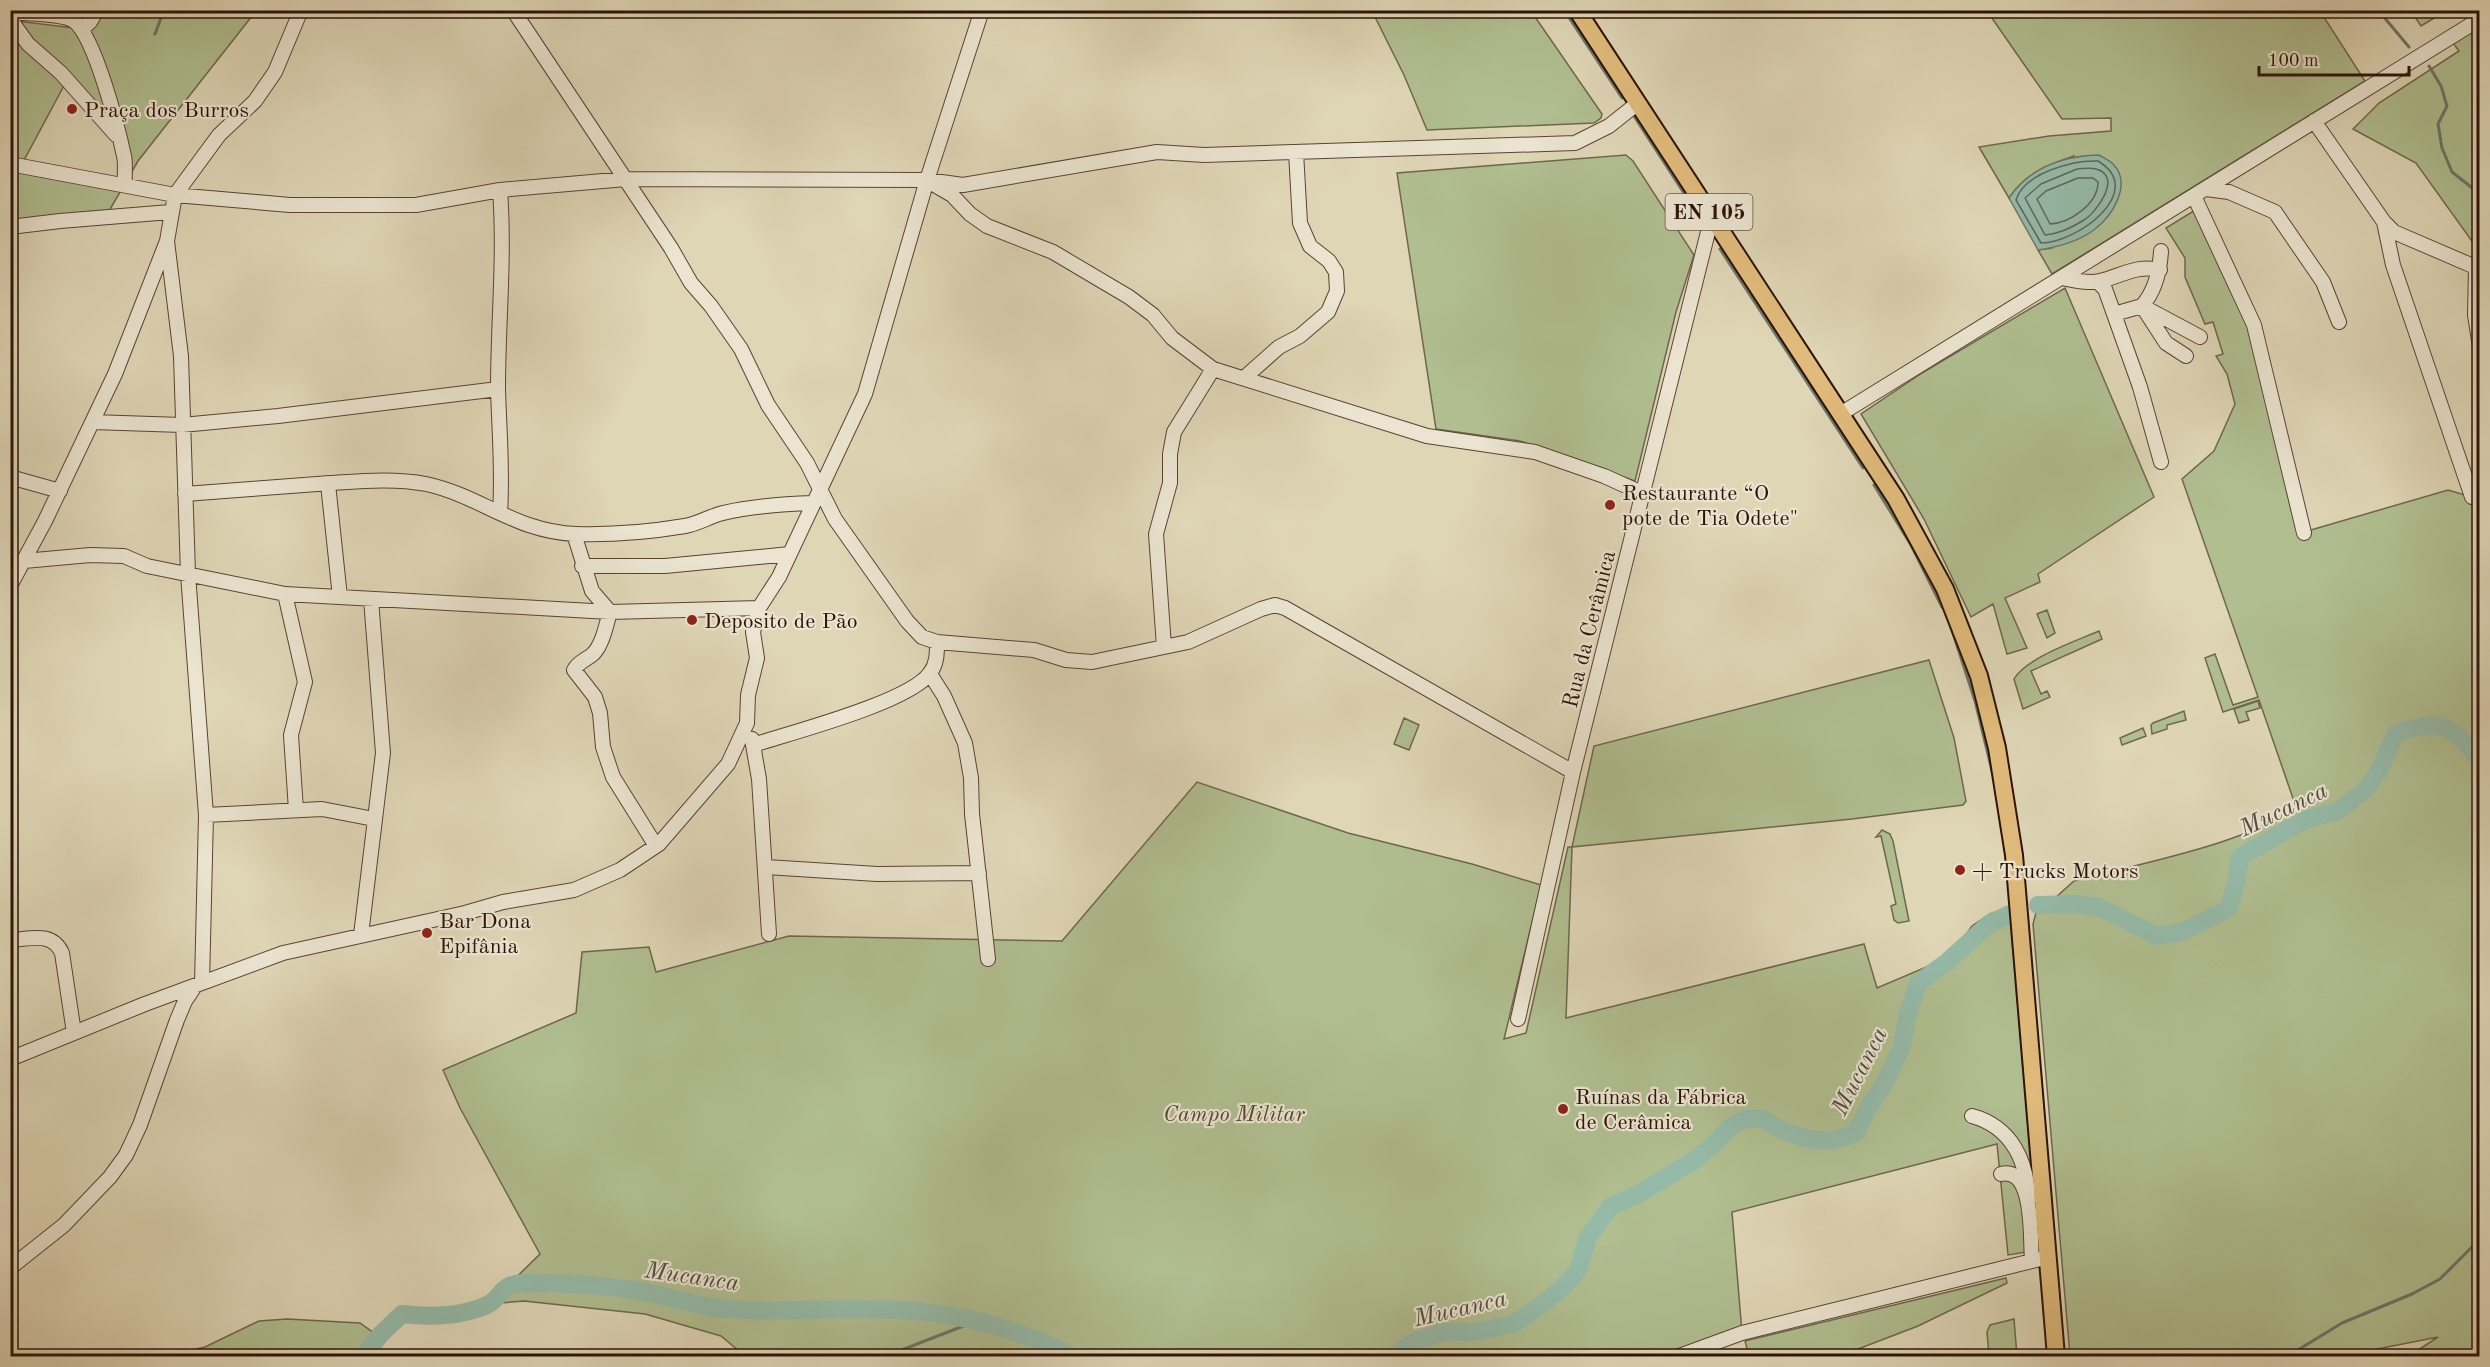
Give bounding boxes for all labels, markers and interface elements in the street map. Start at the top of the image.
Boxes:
scale bar [2259,39,2409,77]
text: 100 m [2268,52,2319,70]
place label: Praça dos Burros [84,100,249,122]
marker: Praça dos Burros [65,102,79,116]
road number: EN 105 [1666,194,1752,230]
place label: Restaurante “O pote de Tia Odete" [1622,483,1798,530]
marker: Restaurante “O pote de Tia Odete" [1603,498,1617,512]
street label: Rua da Cerâmica [1560,548,1620,711]
place label: Deposito de Pão [704,611,858,633]
marker: Deposito de Pão [685,613,699,627]
water label: Mucanca [2235,779,2332,843]
place label: + Trucks Motors [1972,861,2139,883]
marker: + Trucks Motors [1953,863,1967,877]
place label: Bar Dona Epifânia [439,911,531,958]
marker: Bar Dona Epifânia [420,926,434,940]
water label: Mucanca [1828,1024,1893,1121]
place label: Ruínas da Fábrica de Cerâmica [1575,1087,1747,1134]
marker: Ruínas da Fábrica de Cerâmica [1556,1102,1570,1116]
park label: Campo Militar [1163,1104,1305,1126]
water label: Mucanca [642,1259,741,1296]
water label: Mucanca [1410,1288,1510,1333]

